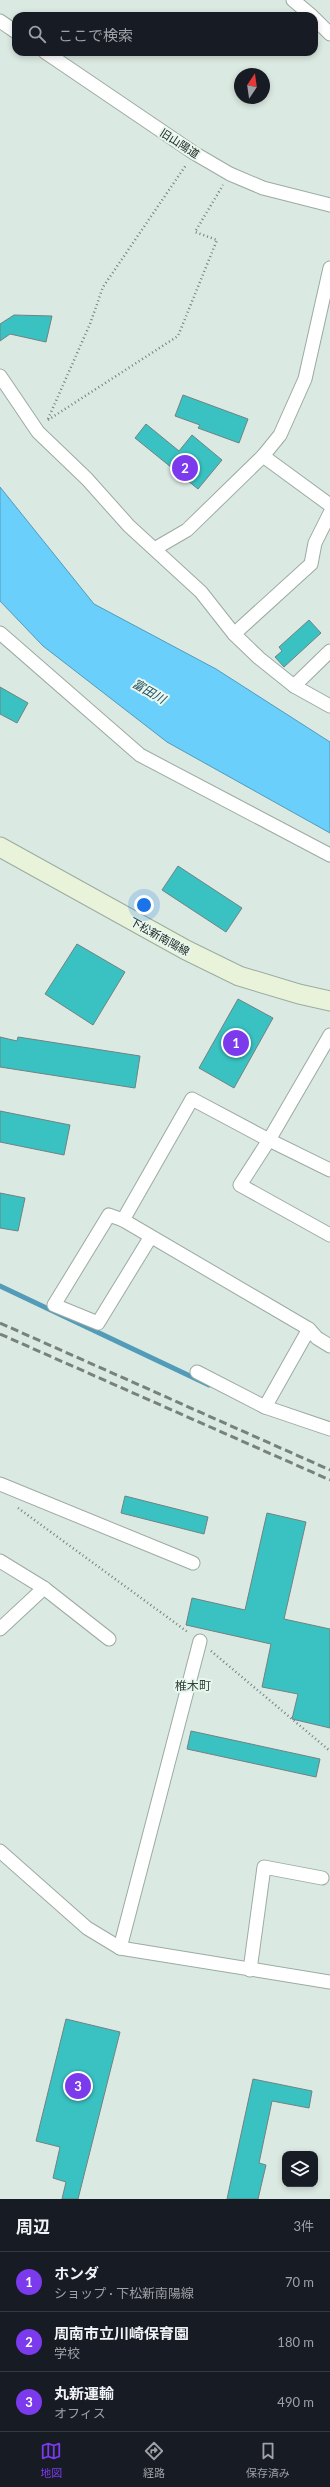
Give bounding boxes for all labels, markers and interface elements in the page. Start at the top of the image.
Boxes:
search box [12,12,318,56]
icon: search [26,23,48,45]
text: ここで検索 [58,26,133,44]
north arrow [234,68,270,104]
street label: 旧山陽道 [158,126,202,160]
pin: 2 [172,453,198,483]
water label: 富田川 [130,676,170,707]
your location [134,895,154,915]
street label: 下松新南陽線 [128,914,192,958]
pin: 1 [223,1028,249,1058]
district label: 椎木町 [175,1678,211,1693]
pin: 3 [65,2071,91,2101]
map controls [282,2151,318,2187]
button: layers [282,2151,318,2187]
text: 周辺 [16,2216,50,2237]
text: 3件 [293,2218,314,2234]
text: ホンダ [54,2264,99,2282]
text: 1 [25,2274,33,2290]
text: 70 m [285,2274,314,2290]
text: ショップ · 下松新南陽線 [54,2285,194,2301]
text: 周南市立川崎保育園 [54,2324,189,2342]
text: 2 [25,2334,33,2350]
text: 180 m [277,2334,314,2350]
text: 学校 [54,2345,80,2361]
text: 丸新運輸 [54,2384,114,2402]
text: 3 [25,2394,33,2410]
text: 490 m [277,2394,314,2410]
text: オフィス [54,2405,106,2421]
tab: 地図 [40,2440,62,2480]
tab: 経路 [143,2440,165,2480]
tab: 保存済み [246,2440,290,2480]

